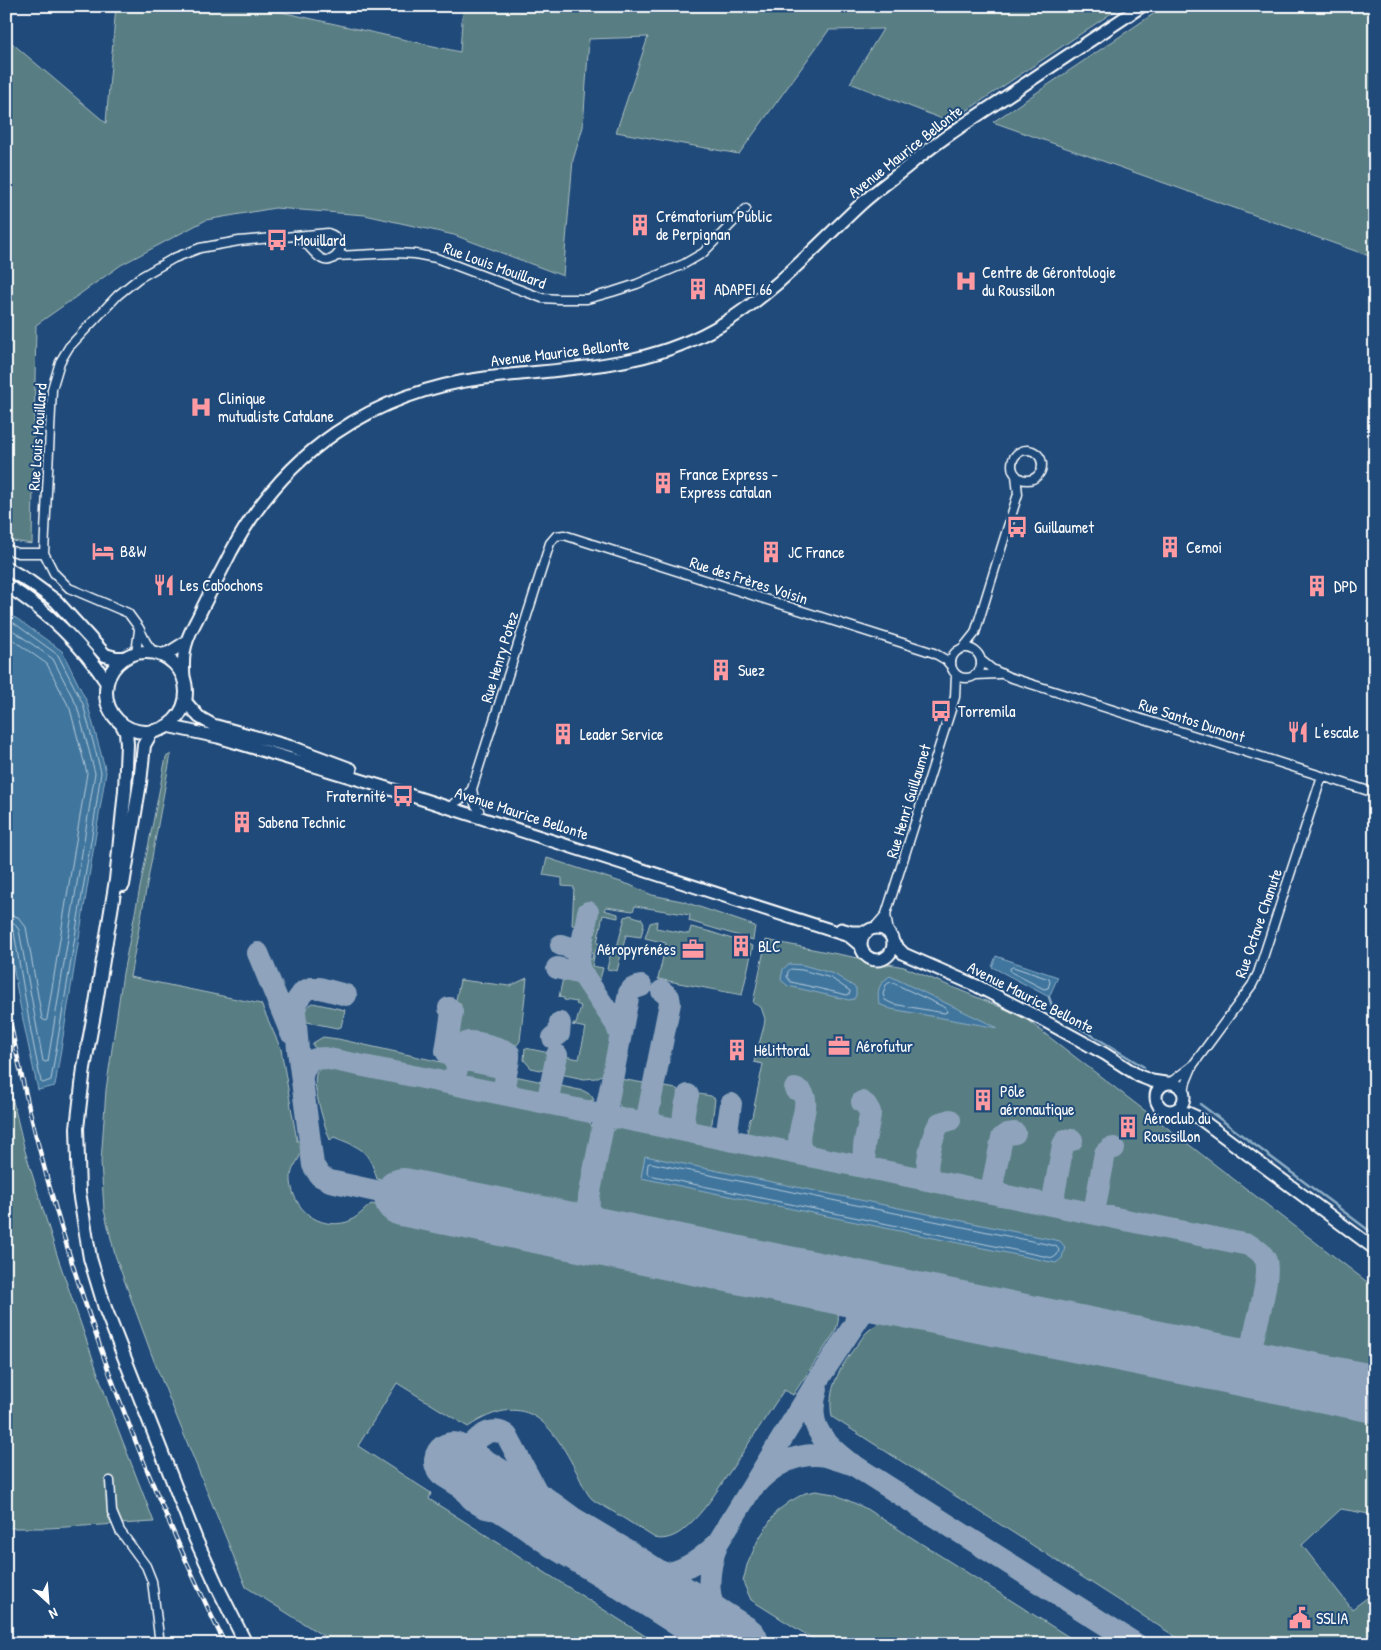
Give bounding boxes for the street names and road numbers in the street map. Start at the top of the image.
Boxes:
street label: Avenue Maurice Bellonte [843,99,967,203]
street label: Rue Louis Mouillard [441,236,549,294]
street label: Avenue Maurice Bellonte [489,333,631,371]
street label: Rue Louis Mouillard [22,383,52,491]
street label: Rue des Frères Voisin [687,551,811,609]
street label: Rue Henry Potez [475,609,523,705]
street label: Rue Santos Dumont [1136,692,1248,748]
street label: Rue Henri Guillaumet [880,741,936,861]
street label: Avenue Maurice Bellonte [452,781,592,845]
street label: Rue Octave Chanute [1229,865,1287,981]
street label: Avenue Maurice Bellonte [964,956,1099,1039]

